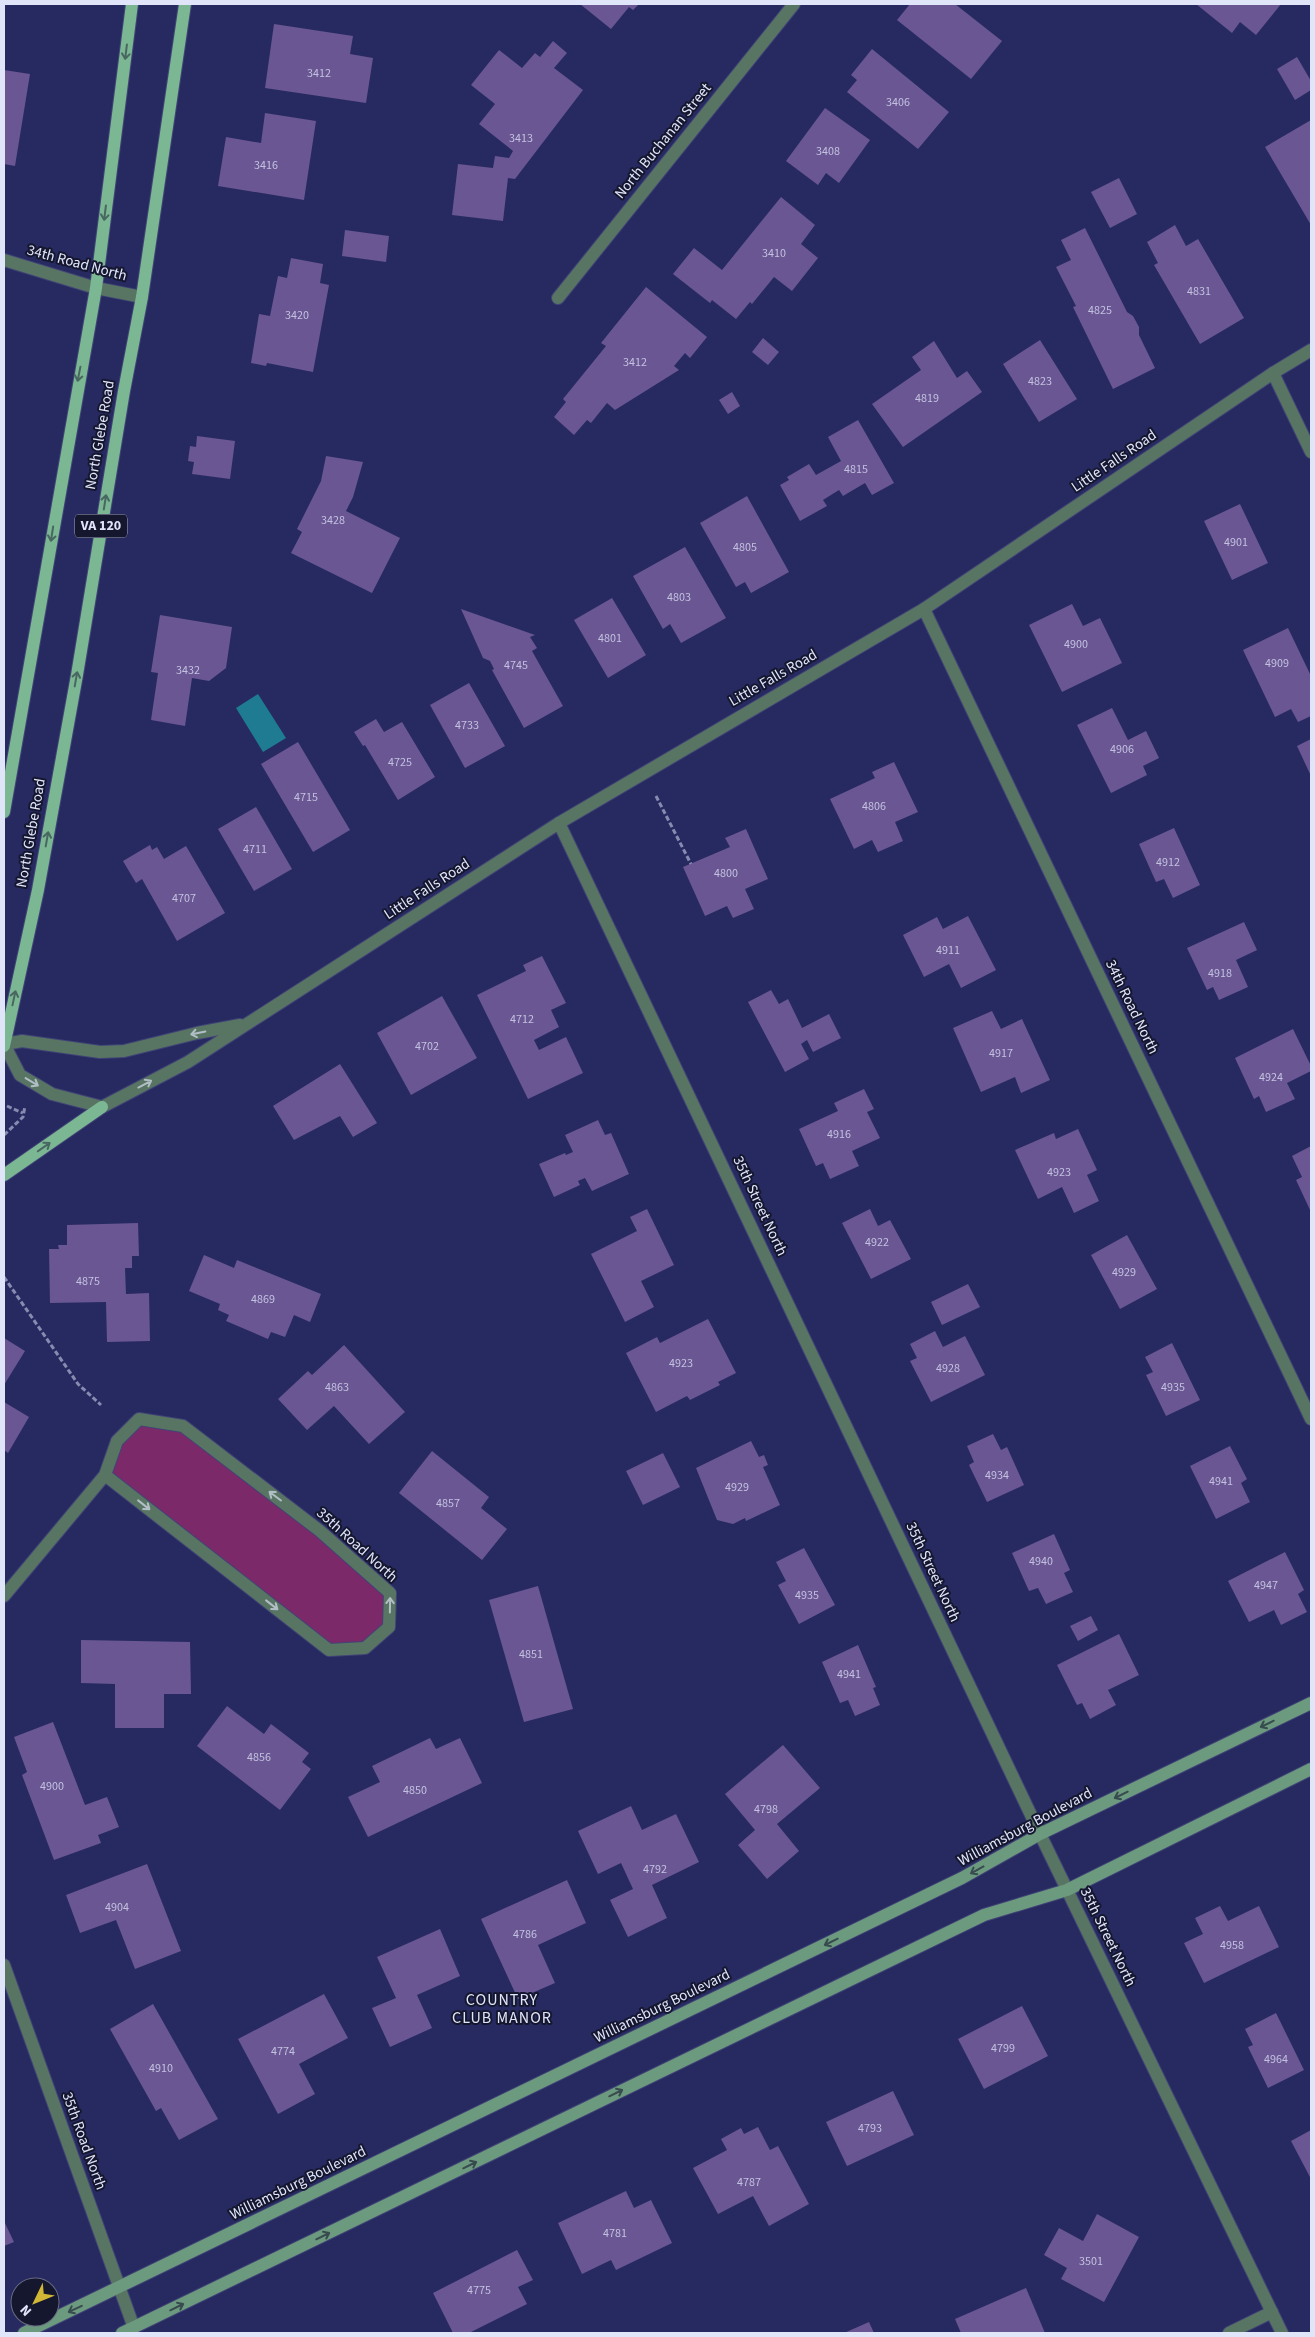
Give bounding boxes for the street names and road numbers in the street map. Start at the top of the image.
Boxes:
street label: North Buchanan Street [610,79,716,203]
street label: 34th Road North [25,240,129,286]
street label: North Glebe Road [80,379,120,491]
street label: Little Falls Road [1067,425,1161,497]
road number: VA 120 [75,514,127,538]
street label: Little Falls Road [725,644,821,712]
street label: North Glebe Road [11,777,51,889]
street label: Little Falls Road [380,853,474,925]
street label: 34th Road North [1100,956,1164,1058]
street label: 35th Street North [728,1153,792,1259]
street label: 35th Road North [312,1503,402,1587]
street label: 35th Street North [901,1519,965,1625]
street label: Williamsburg Boulevard [954,1783,1096,1871]
street label: 35th Street North [1075,1884,1141,1990]
street label: Williamsburg Boulevard [590,1964,734,2048]
street label: 35th Road North [57,2089,111,2193]
street label: Williamsburg Boulevard [226,2141,370,2225]

